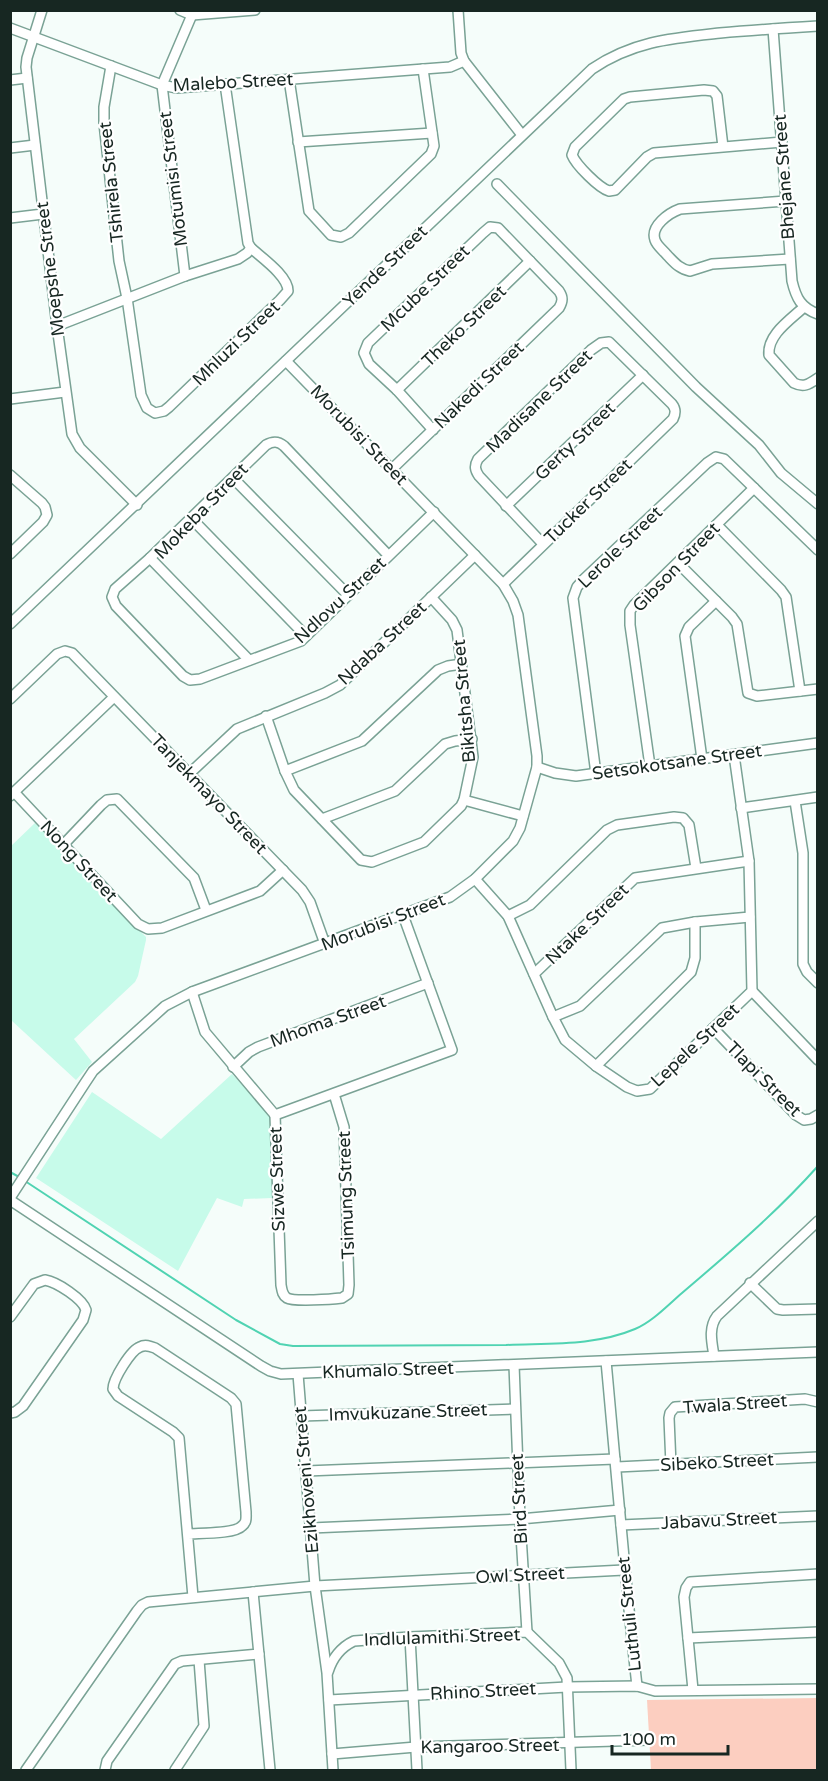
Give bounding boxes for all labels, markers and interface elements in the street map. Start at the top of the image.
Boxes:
street label: Malebo Street [172,68,294,96]
street label: Motumisi Street [154,110,192,248]
street label: Bhejane Street [769,114,799,240]
street label: Tshirela Street [94,120,128,243]
street label: Moepshe Street [31,200,69,338]
street label: Yende Street [338,220,432,312]
street label: Mcube Street [376,240,474,336]
street label: Theko Street [417,280,511,372]
street label: Mhluzi Street [188,296,284,390]
street label: Nakedi Street [430,337,529,433]
street label: Madisane Street [481,345,597,457]
street label: Morubisi Street [306,380,413,490]
street label: Gerty Street [530,397,620,485]
street label: Tucker Street [540,454,636,548]
street label: Mokeba Street [149,458,253,564]
street label: Lerole Street [573,501,667,593]
street label: Gibson Street [628,518,724,616]
street label: Ndlovu Street [290,552,391,648]
street label: Ndaba Street [333,596,431,690]
street label: Bikitsha Street [448,638,480,764]
street label: Tanjekmayo Street [146,729,272,859]
street label: Setsokotsane Street [591,739,763,785]
street label: Nong Street [36,816,122,906]
street label: Ntake Street [541,879,633,969]
street label: Morubisi Street [318,888,448,956]
street label: Mhoma Street [267,990,389,1052]
street label: Lepele Street [646,998,744,1092]
street label: Tlapi Street [722,1037,806,1121]
street label: Sizwe Street [264,1126,290,1232]
street label: Tsimung Street [333,1130,359,1260]
street label: Khumalo Street [322,1357,455,1383]
street label: Twala Street [682,1389,788,1419]
street label: Imvukuzane Street [328,1398,488,1426]
street label: Ezikhoveni Street [289,1405,323,1555]
street label: Sibeko Street [660,1448,774,1476]
street label: Bird Street [506,1453,532,1545]
street label: Jabavu Street [660,1506,778,1534]
street label: Luthuli Street [612,1555,646,1672]
street label: Owl Street [475,1562,565,1588]
street label: Indlulamithi Street [363,1623,521,1651]
street label: Rhino Street [429,1677,537,1705]
scale bar [612,1718,728,1756]
text: 100 m [621,1728,676,1750]
street label: Kangaroo Street [420,1734,560,1758]

